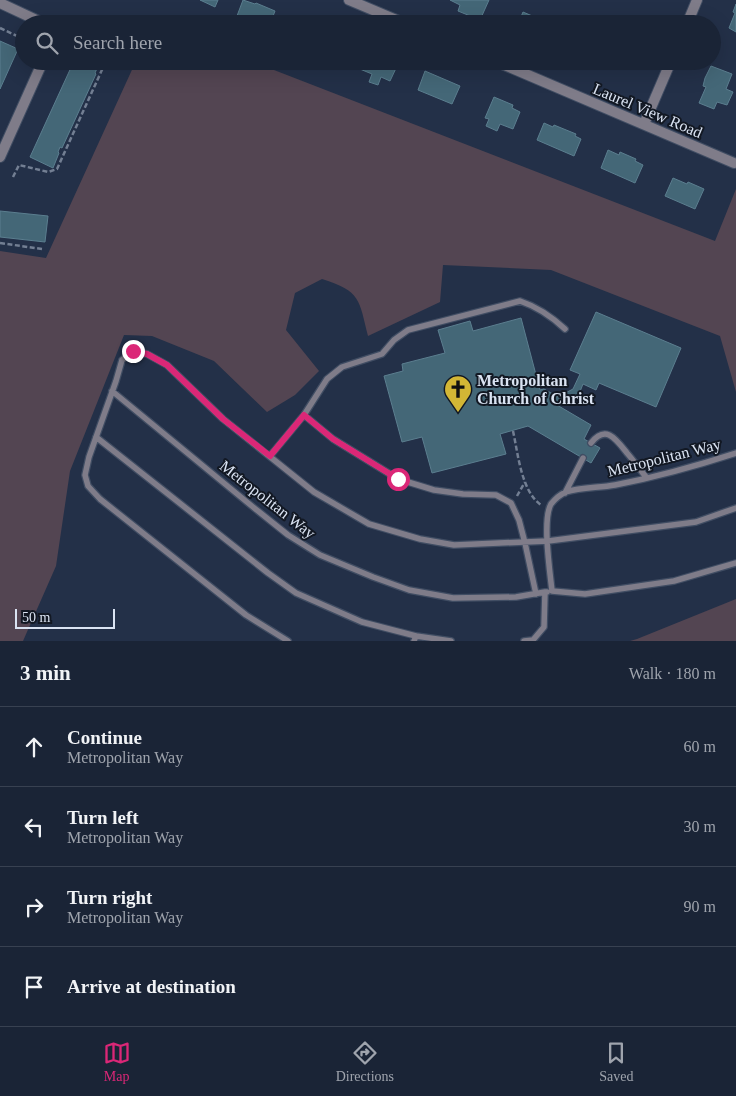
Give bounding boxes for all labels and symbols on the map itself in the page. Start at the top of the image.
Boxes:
street label: Laurel View Road [591,80,705,141]
route end [122,340,145,363]
place label: Metropolitan Church of Christ [477,372,595,407]
church icon: Metropolitan Church of Christ [443,374,473,413]
street label: Metropolitan Way [606,435,723,481]
street label: Metropolitan Way [216,457,319,543]
route start [387,468,410,491]
scale bar [15,606,115,629]

